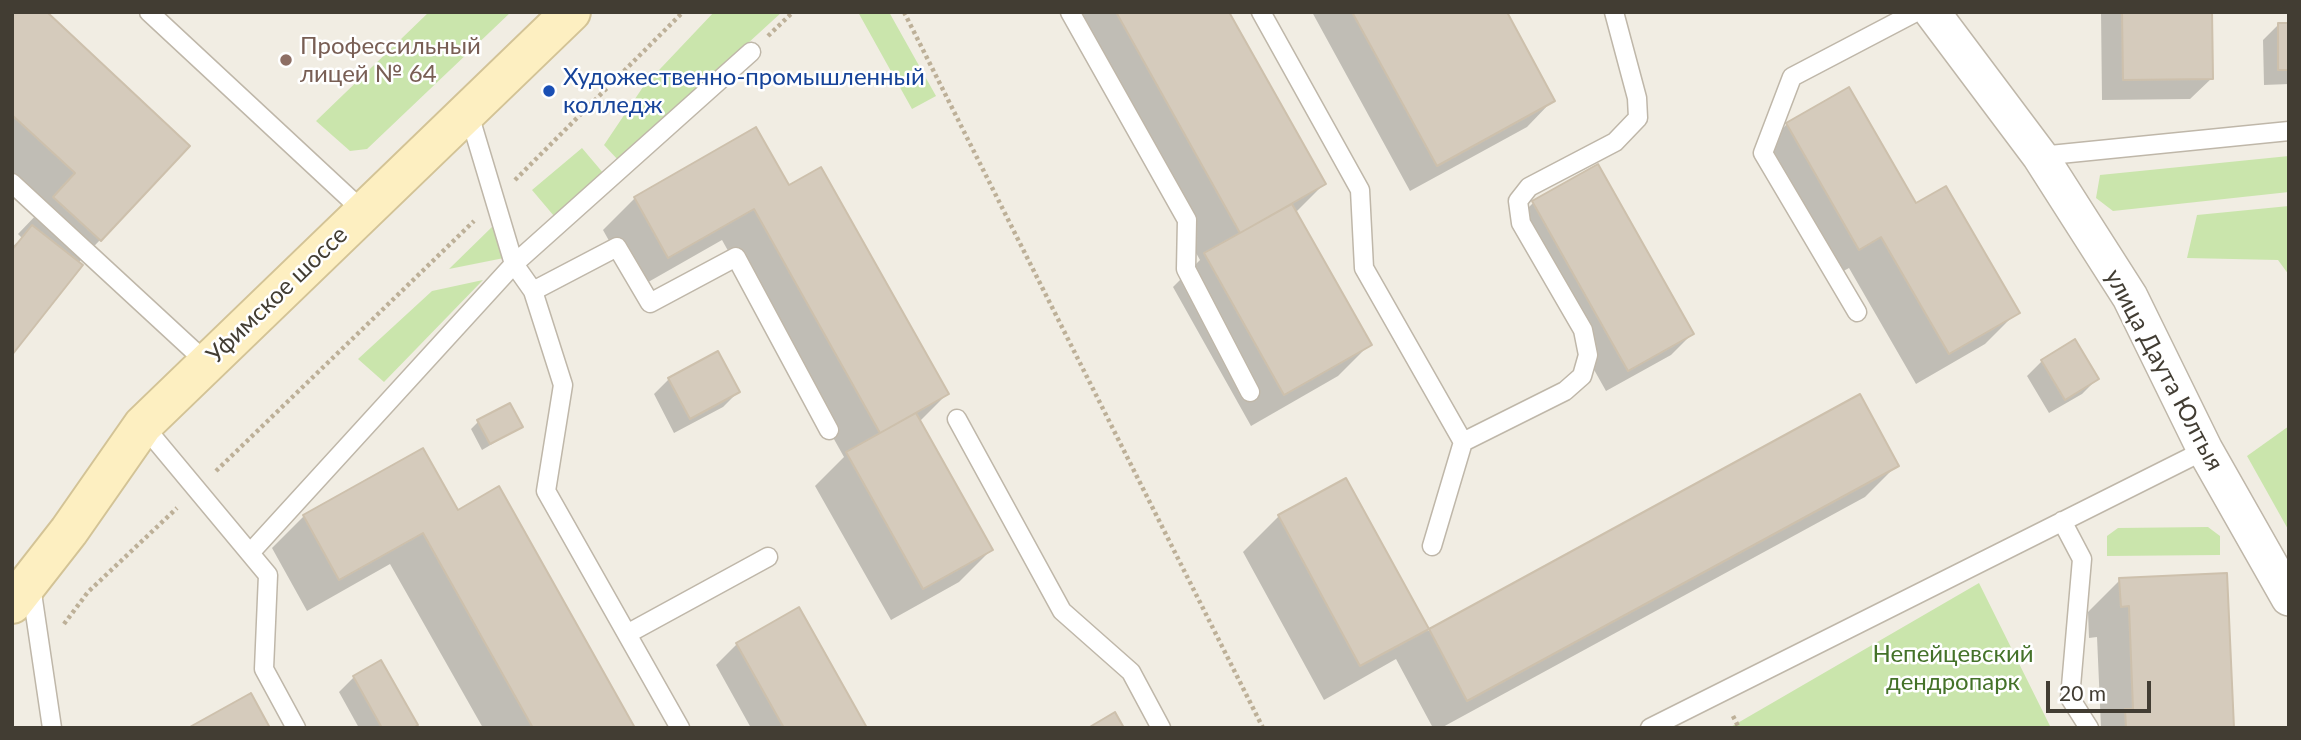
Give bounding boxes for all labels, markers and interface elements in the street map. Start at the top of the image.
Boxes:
place label: Профессильный лицей № 64 [300,32,481,88]
marker: Профессильный лицей № 64 [278,52,294,68]
place label: Художественно-промышленный колледж [563,63,925,119]
marker: Художественно-промышленный колледж [541,83,557,99]
street label: Уфимское шоссе [201,220,353,370]
street label: улица Даута Юлтыя [2099,264,2229,476]
park label: Непейцевский дендропарк [1872,640,2034,696]
scale bar [2049,666,2154,710]
text: 20 m [2059,680,2106,705]

